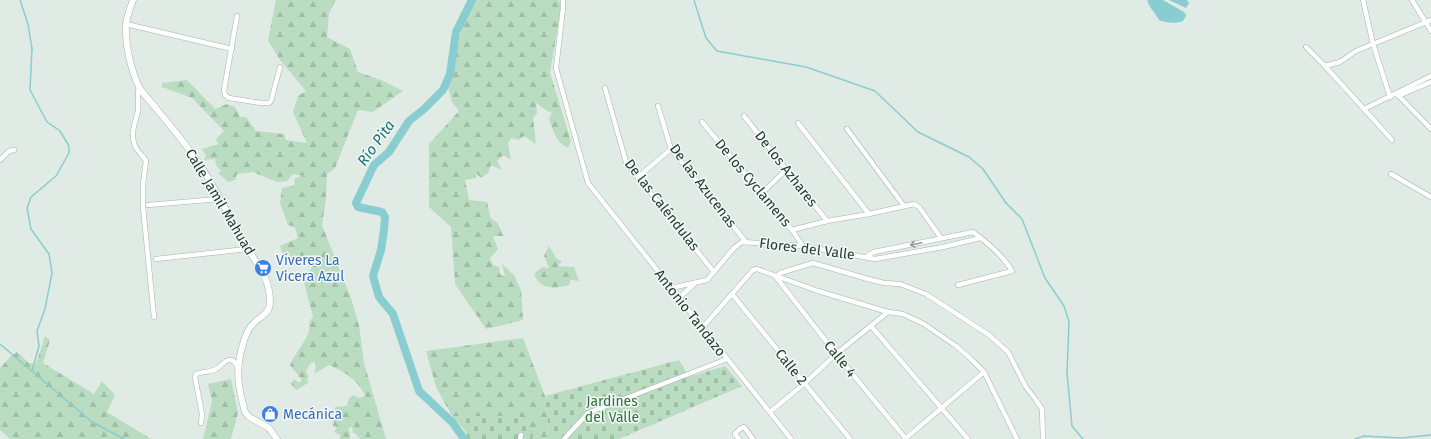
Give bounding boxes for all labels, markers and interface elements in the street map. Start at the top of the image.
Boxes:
water label: Río Pita [353,117,399,169]
street label: De los Azhares [751,128,821,211]
street label: De los Cyclamens [711,136,795,231]
street label: De las Azucenas [666,141,740,232]
street label: Calle Jamil Mahuad [182,146,258,258]
street label: De las Caléndulas [621,156,703,255]
street label: Flores del Valle [758,235,856,263]
one-way arrow [910,240,923,248]
place label: Víveres La Vicera Azul [276,252,344,285]
supermarket icon: Víveres La Vicera Azul [253,258,273,278]
street label: Antonio Tandazo [651,266,729,360]
street label: Calle 4 [820,337,860,381]
street label: Calle 2 [771,345,811,389]
park label: Jardines del Valle [585,393,639,426]
shop icon: Mecánica [260,404,280,424]
place label: Mecánica [283,406,342,423]

